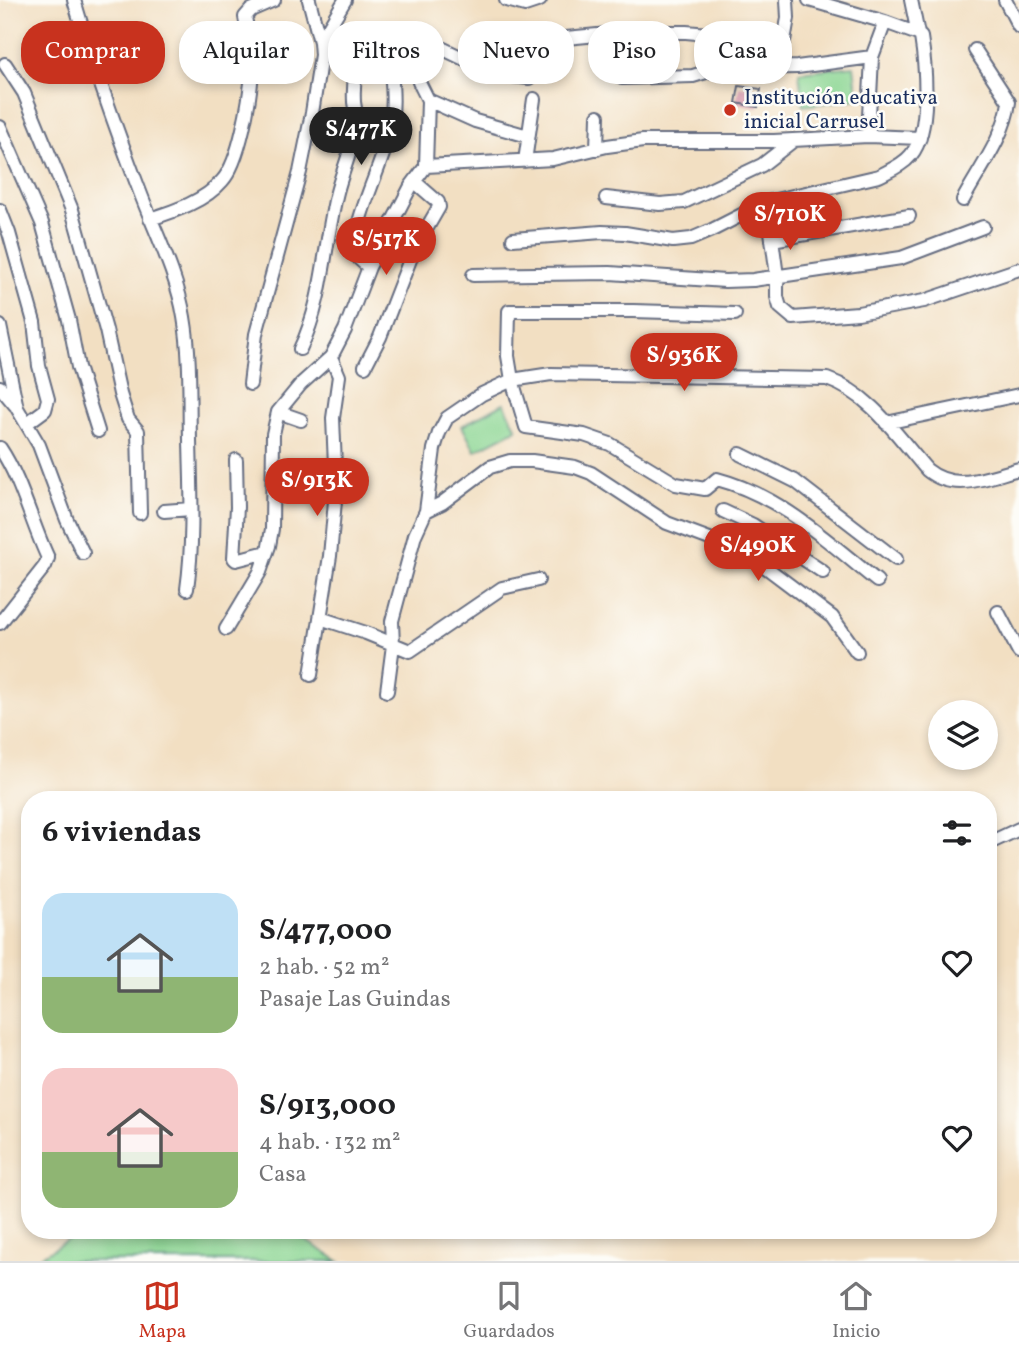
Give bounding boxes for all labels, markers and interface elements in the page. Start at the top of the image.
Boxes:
chip: Comprar [21,21,165,84]
chip: Alquilar [179,21,314,84]
chip: Filtros [328,21,444,84]
chip: Nuevo [458,21,574,84]
chip: Piso [588,21,680,84]
chip: Casa [694,21,792,84]
place label: Institución educativa inicial Carrusel [744,84,938,137]
marker: Institución educativa inicial Carrusel [722,102,738,118]
pin: S/477K [304,108,418,167]
text: S/477K [325,114,397,146]
pin: S/710K [733,192,847,252]
text: S/710K [754,199,826,231]
pin: S/517K [329,218,443,277]
text: S/517K [352,224,420,256]
pin: S/936K [627,334,741,393]
text: S/936K [646,340,722,372]
pin: S/913K [260,458,374,518]
text: S/913K [281,465,353,497]
pin: S/490K [701,524,815,583]
text: S/490K [720,530,796,562]
map controls [928,700,998,770]
button: layers [928,700,998,770]
text: 6 viviendas [42,812,201,854]
icon: filters [938,814,976,852]
text: S/477,000 [259,910,392,952]
icon: home [98,921,182,1005]
icon: heart [938,944,976,982]
text: 2 hab. · 52 m² [259,952,389,984]
text: Pasaje Las Guindas [259,984,451,1016]
text: S/913,000 [259,1085,396,1127]
icon: home [98,1096,182,1180]
icon: heart [938,1119,976,1157]
text: 4 hab. · 132 m² [259,1127,401,1159]
text: Casa [259,1159,307,1191]
tab: Mapa [139,1277,186,1345]
tab: Guardados [464,1277,555,1345]
tab: Inicio [832,1277,880,1345]

